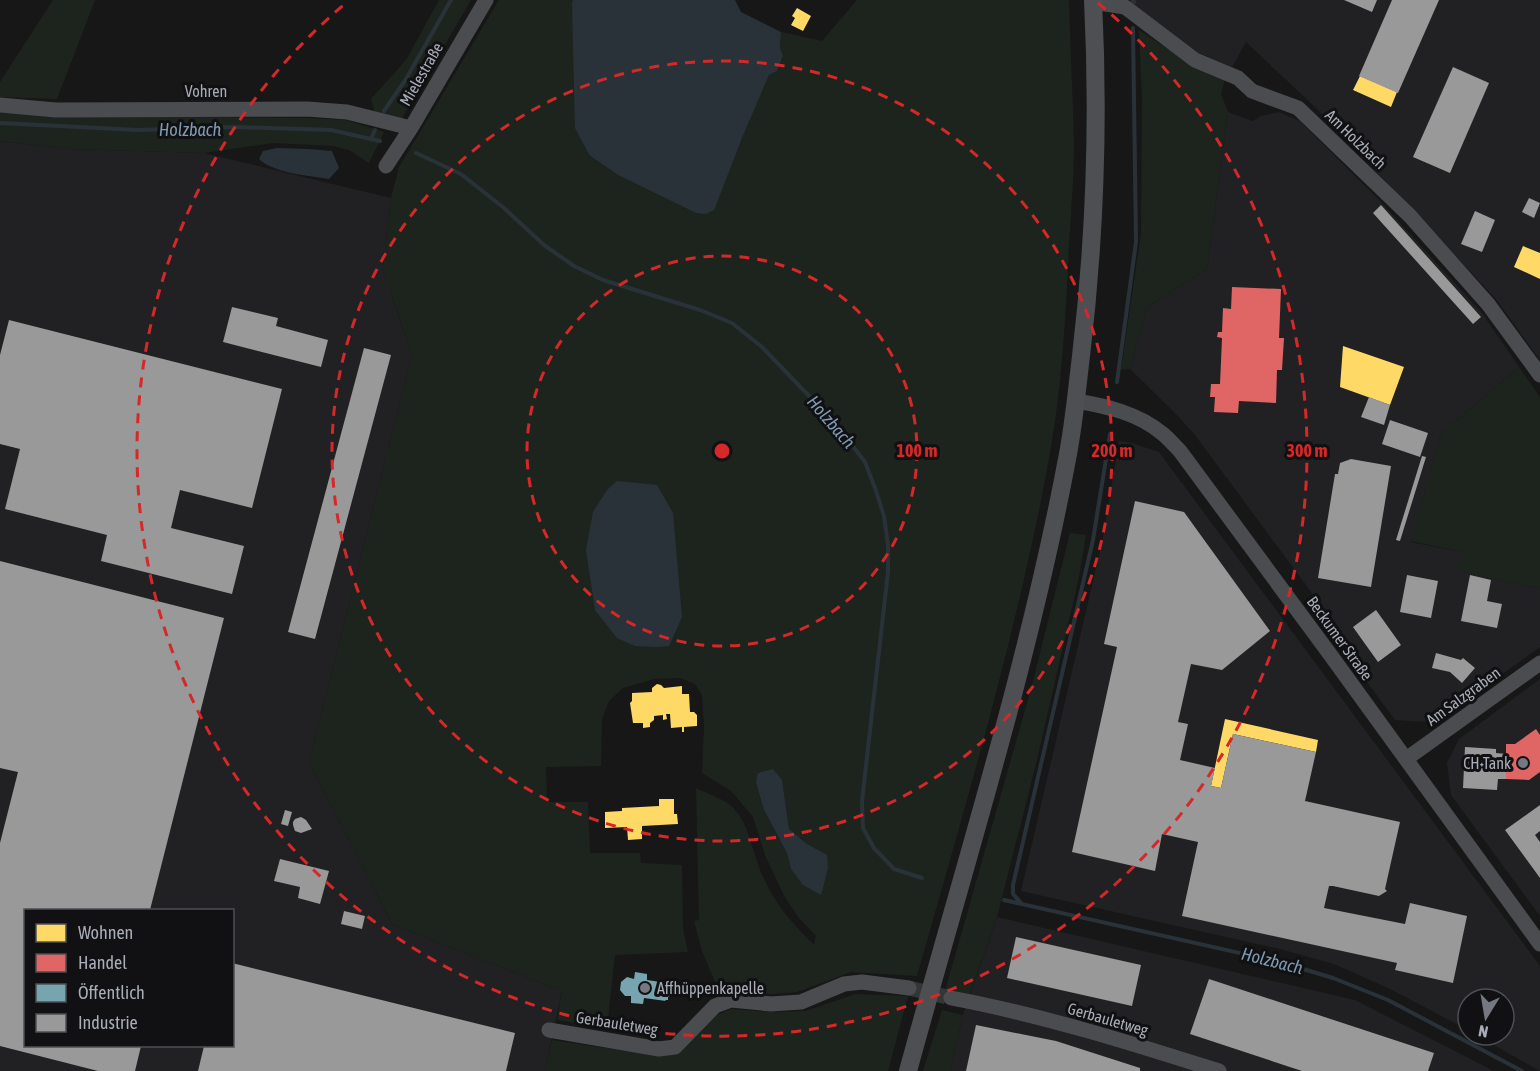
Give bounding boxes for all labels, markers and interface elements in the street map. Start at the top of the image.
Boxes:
street label: Mielestraße [396,39,446,109]
street label: Vohren [185,82,227,100]
street label: Am Holzbach [1322,106,1390,172]
water label: Holzbach [159,119,221,140]
water label: Holzbach [803,391,860,452]
text: 100 m [897,440,937,461]
text: 200 m [1092,440,1132,461]
text: 300 m [1287,440,1327,461]
centre of rings [712,441,732,461]
street label: Beckumer Straße [1304,593,1376,683]
street label: Am Salzgraben [1422,663,1504,730]
place label: CH-Tank [1463,754,1511,772]
marker: CH-Tank [1516,756,1530,770]
legend [24,909,234,1047]
text: Wohnen [78,922,133,943]
water label: Holzbach [1239,943,1305,978]
text: Handel [78,952,127,973]
place label: Affhüppenkapelle [657,979,764,998]
marker: Affhüppenkapelle [638,981,652,995]
text: Öffentlich [78,982,145,1003]
north arrow [1456,987,1516,1047]
street label: Gerbauletweg [1065,999,1150,1040]
street label: Gerbauletweg [575,1008,659,1039]
text: Industrie [78,1012,138,1033]
text: N [1477,1022,1489,1041]

